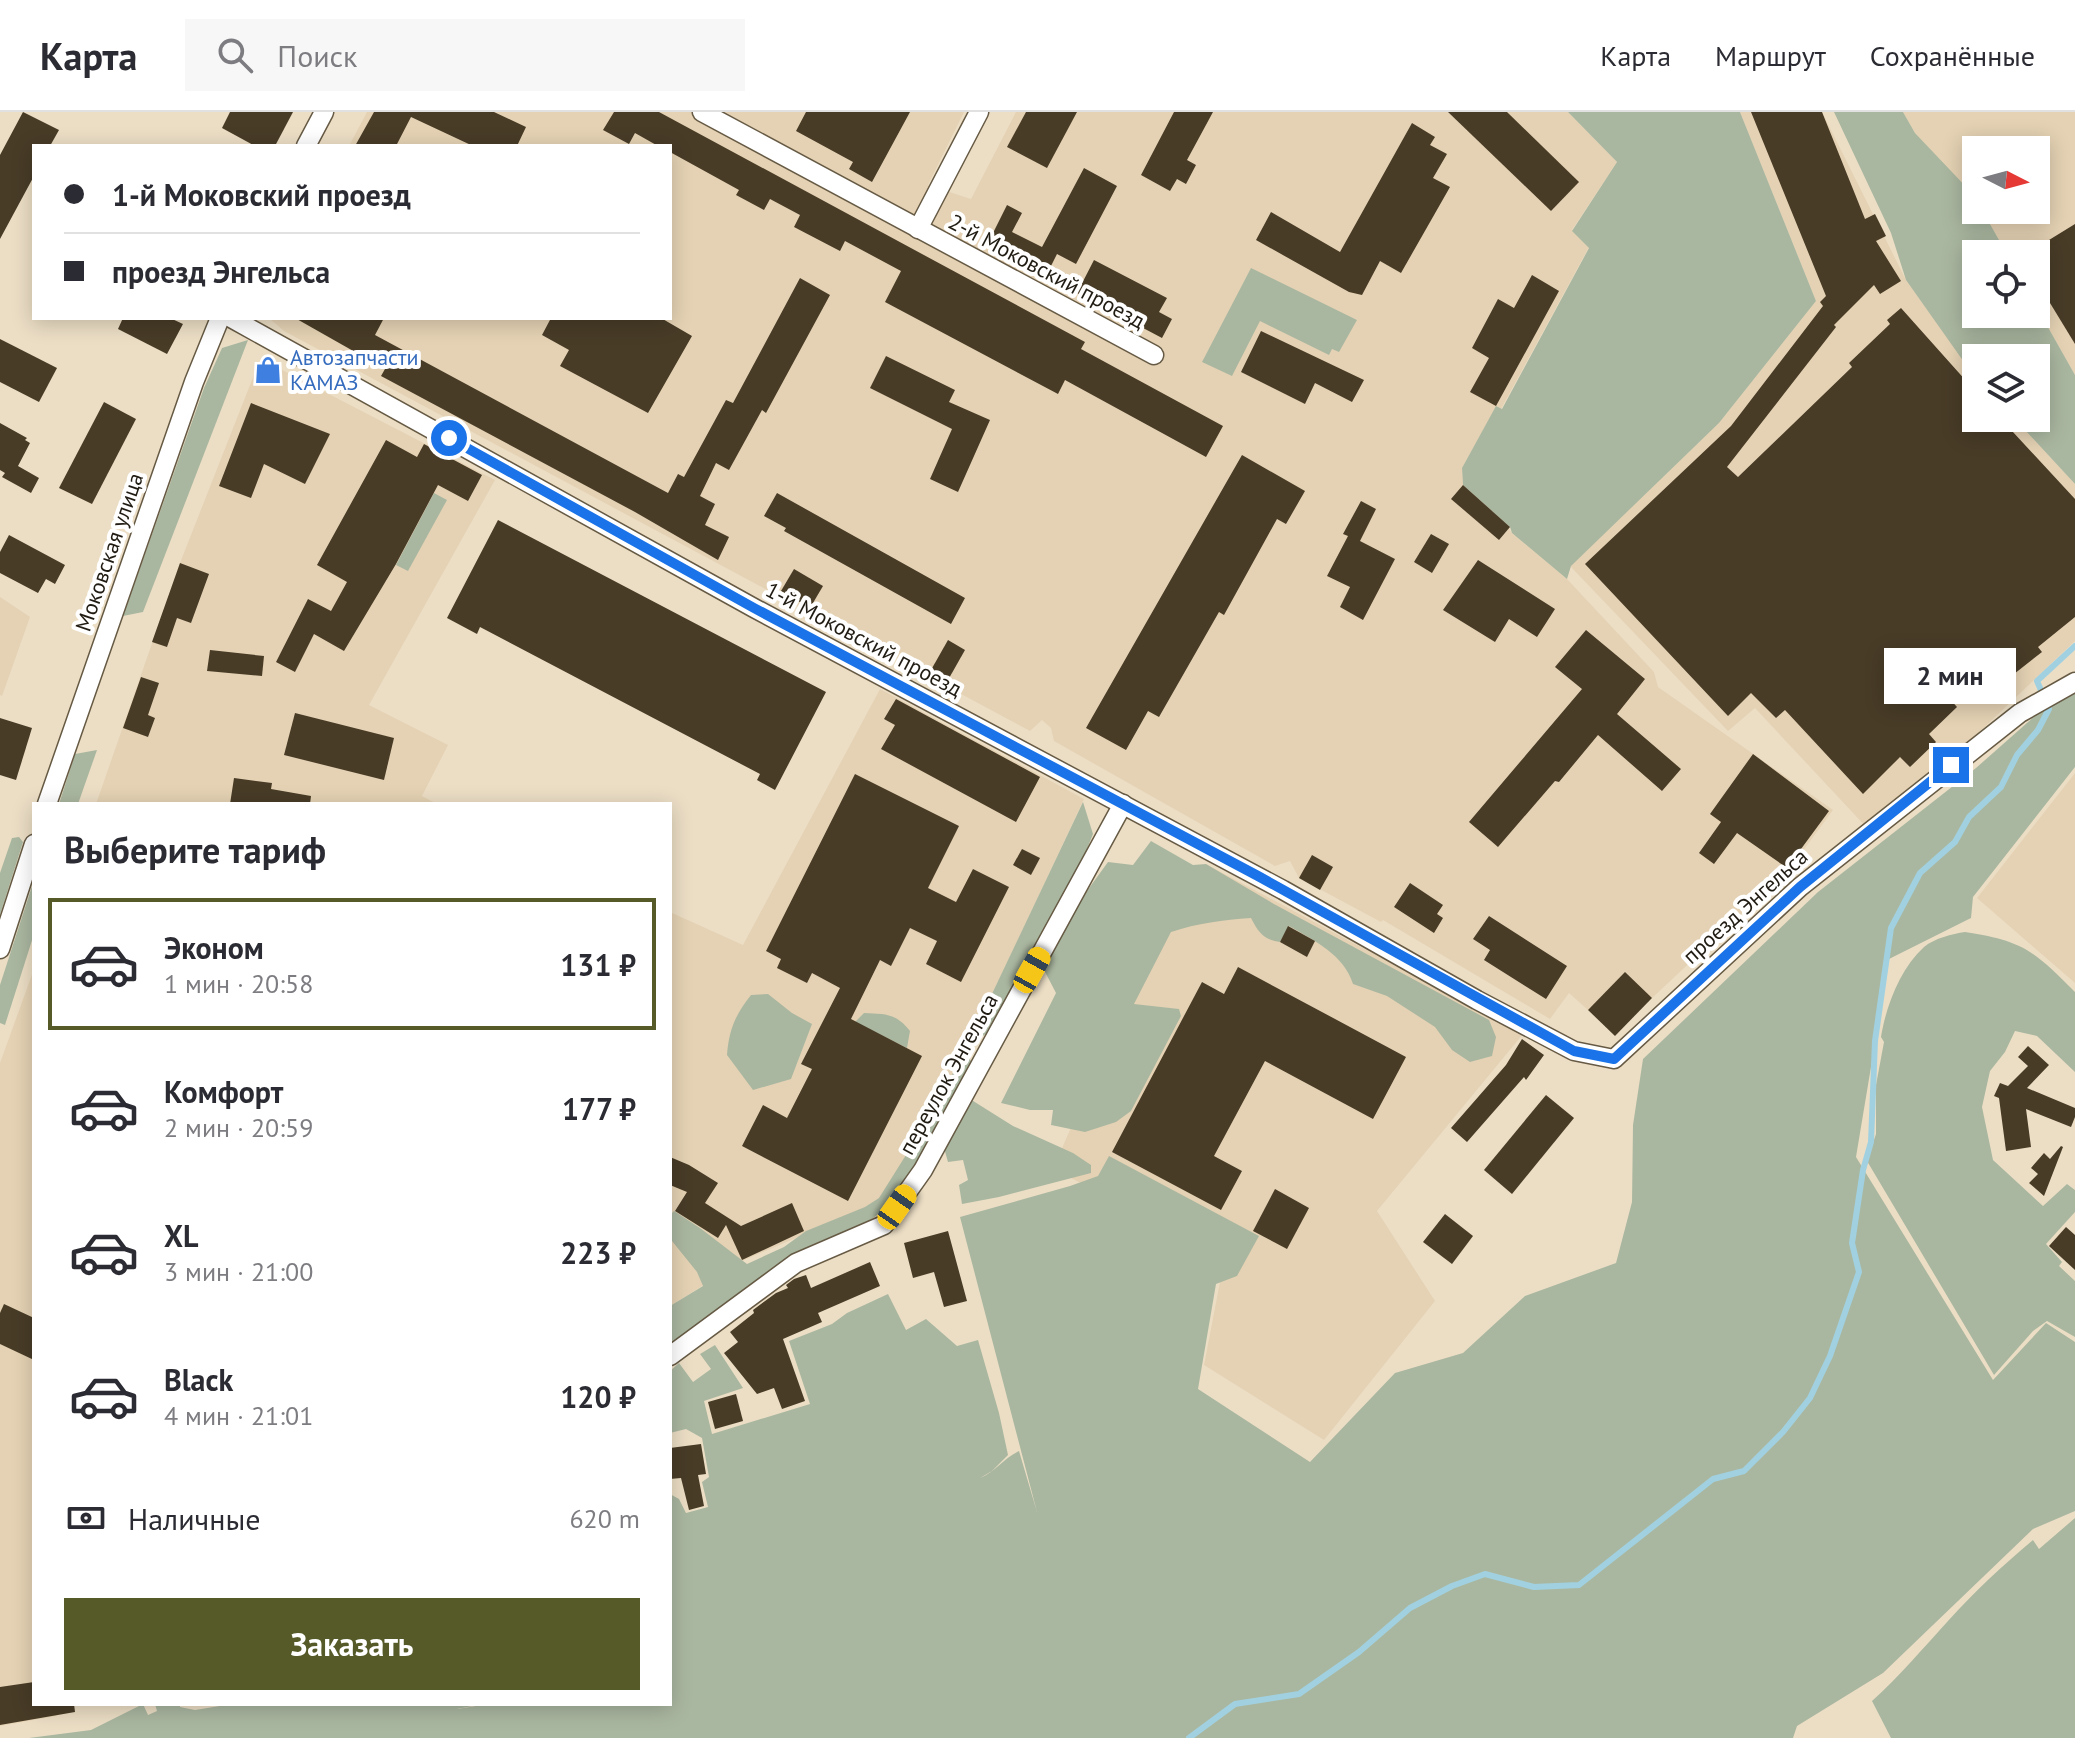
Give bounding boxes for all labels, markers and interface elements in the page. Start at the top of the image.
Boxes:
search box [185,19,745,91]
text: Карта [40,31,137,80]
icon: search [213,33,257,77]
text: Поиск [277,36,357,75]
text: Карта [1600,37,1671,74]
text: Маршрут [1715,37,1826,74]
text: Сохранённые [1870,37,2035,74]
north arrow [1962,136,2050,224]
map controls [1962,136,2050,432]
text: 1-й Моковский проезд [112,175,411,214]
street label: 2-й Моковский проезд [944,207,1150,335]
button: locate [1962,240,2050,328]
text: проезд Энгельса [112,252,330,291]
place label: Автозапчасти КАМАЗ [290,343,418,396]
button: layers [1962,344,2050,432]
shop icon: Автозапчасти КАМАЗ [253,355,283,385]
route start [431,420,467,456]
street label: Моковская улица [69,469,149,635]
street label: 1-й Моковский проезд [761,575,967,703]
callout: 2 мин [1885,649,2017,705]
text: 2 мин [1917,659,1983,692]
route end [1933,747,1969,783]
text: Выберите тариф [64,826,326,873]
street label: проезд Энгельса [1677,842,1813,970]
icon: car [68,928,140,1000]
text: Эконом [164,928,264,967]
car [1010,943,1054,997]
text: 131 ₽ [560,945,636,984]
text: 1 мин · 20:58 [164,967,313,1000]
street label: переулок Энгельса [892,989,1004,1159]
icon: car [68,1072,140,1144]
text: Комфорт [164,1072,283,1111]
text: 177 ₽ [562,1089,636,1128]
text: 2 мин · 20:59 [164,1111,313,1144]
car [873,1180,921,1234]
icon: car [68,1216,140,1288]
text: XL [164,1216,198,1255]
text: 223 ₽ [560,1233,636,1272]
text: 3 мин · 21:00 [164,1255,313,1288]
icon: car [68,1360,140,1432]
text: Black [164,1360,233,1399]
text: 120 ₽ [560,1377,636,1416]
text: 4 мин · 21:01 [164,1399,313,1432]
icon: cash [64,1496,108,1540]
text: Наличные [128,1499,260,1538]
text: 620 m [569,1502,640,1535]
button: Заказать [64,1598,640,1690]

